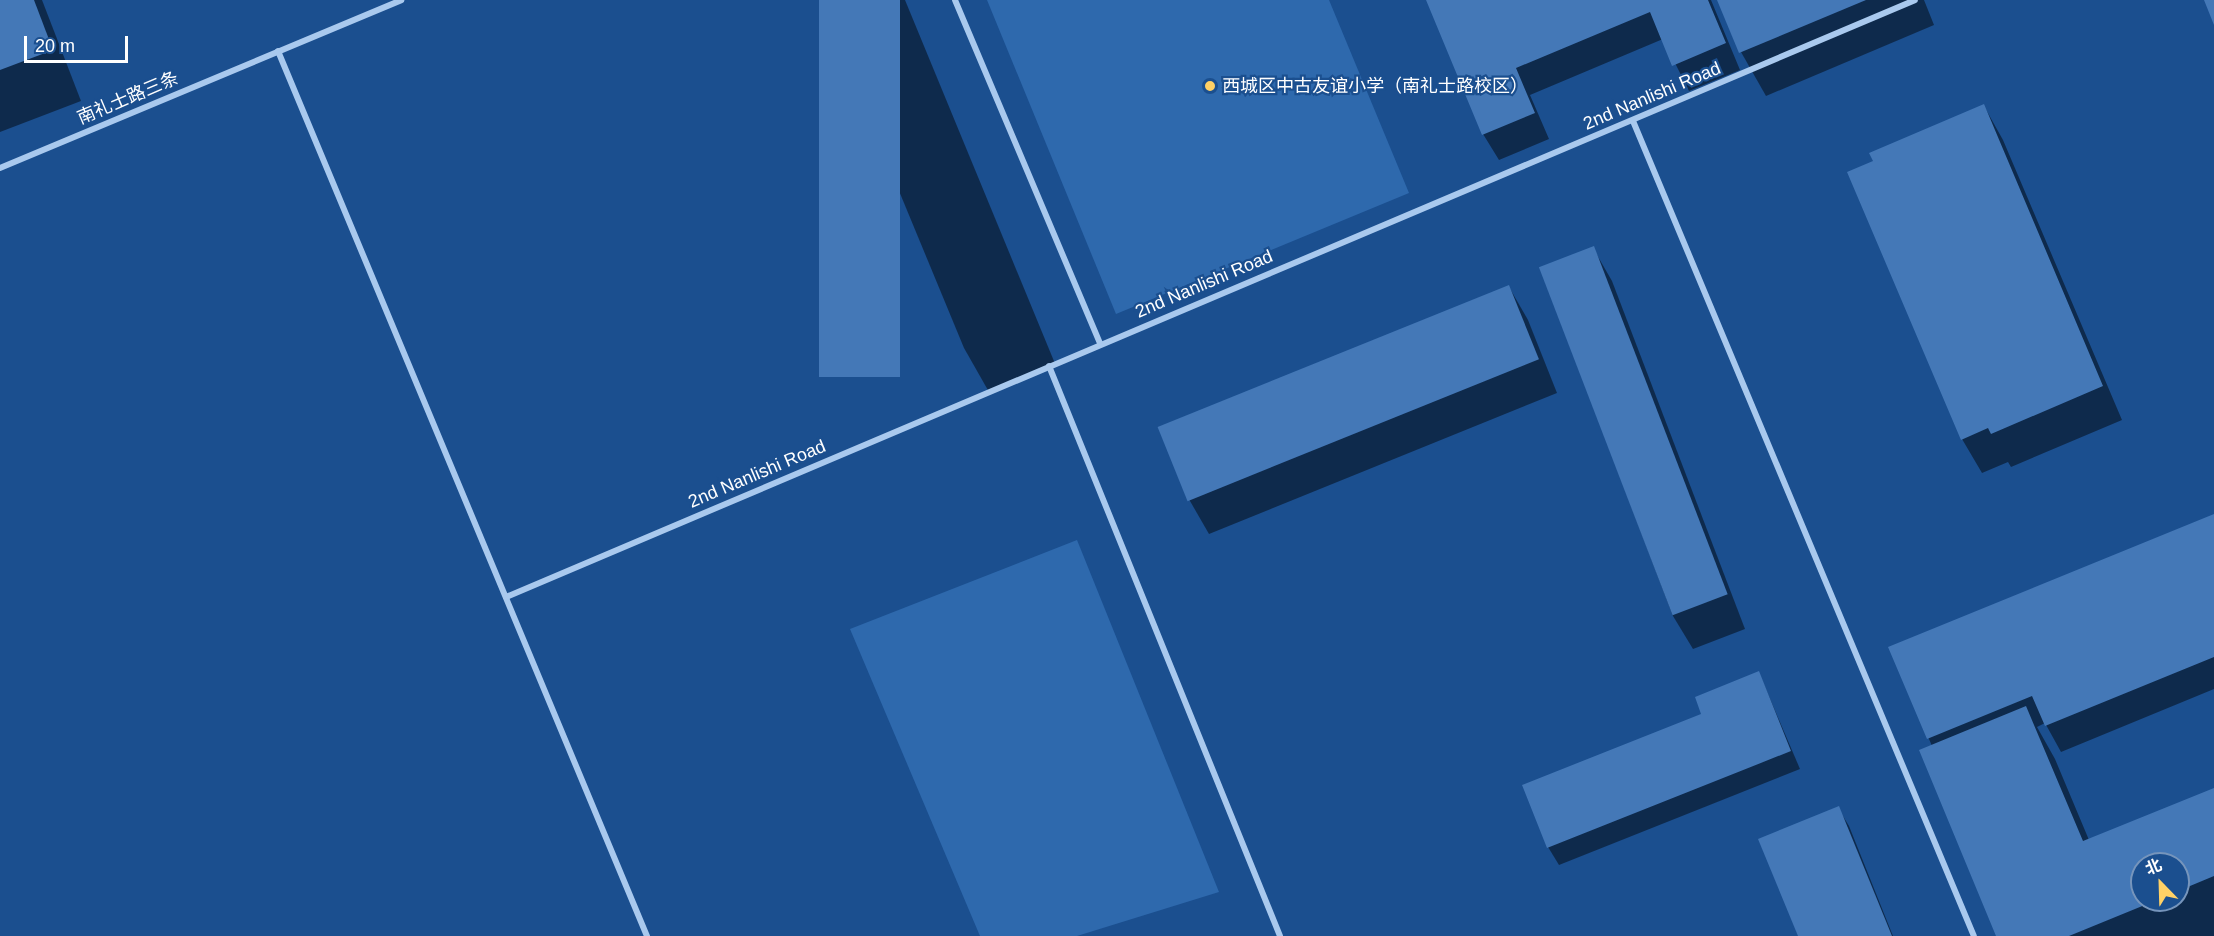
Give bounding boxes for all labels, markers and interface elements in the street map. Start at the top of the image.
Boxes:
scale bar [27,24,130,62]
text: 20 m [35,36,75,56]
street label: 2nd Nanlishi Road [1580,57,1724,135]
street label: 南礼士路三条 [74,67,182,129]
place label: 西城区中古友谊小学（南礼士路校区） [1222,75,1528,97]
marker: 西城区中古友谊小学（南礼士路校区） [1203,79,1217,93]
street label: 2nd Nanlishi Road [1132,245,1276,323]
street label: 2nd Nanlishi Road [685,435,829,513]
north arrow [2130,852,2190,912]
text: 北 [2143,856,2164,878]

